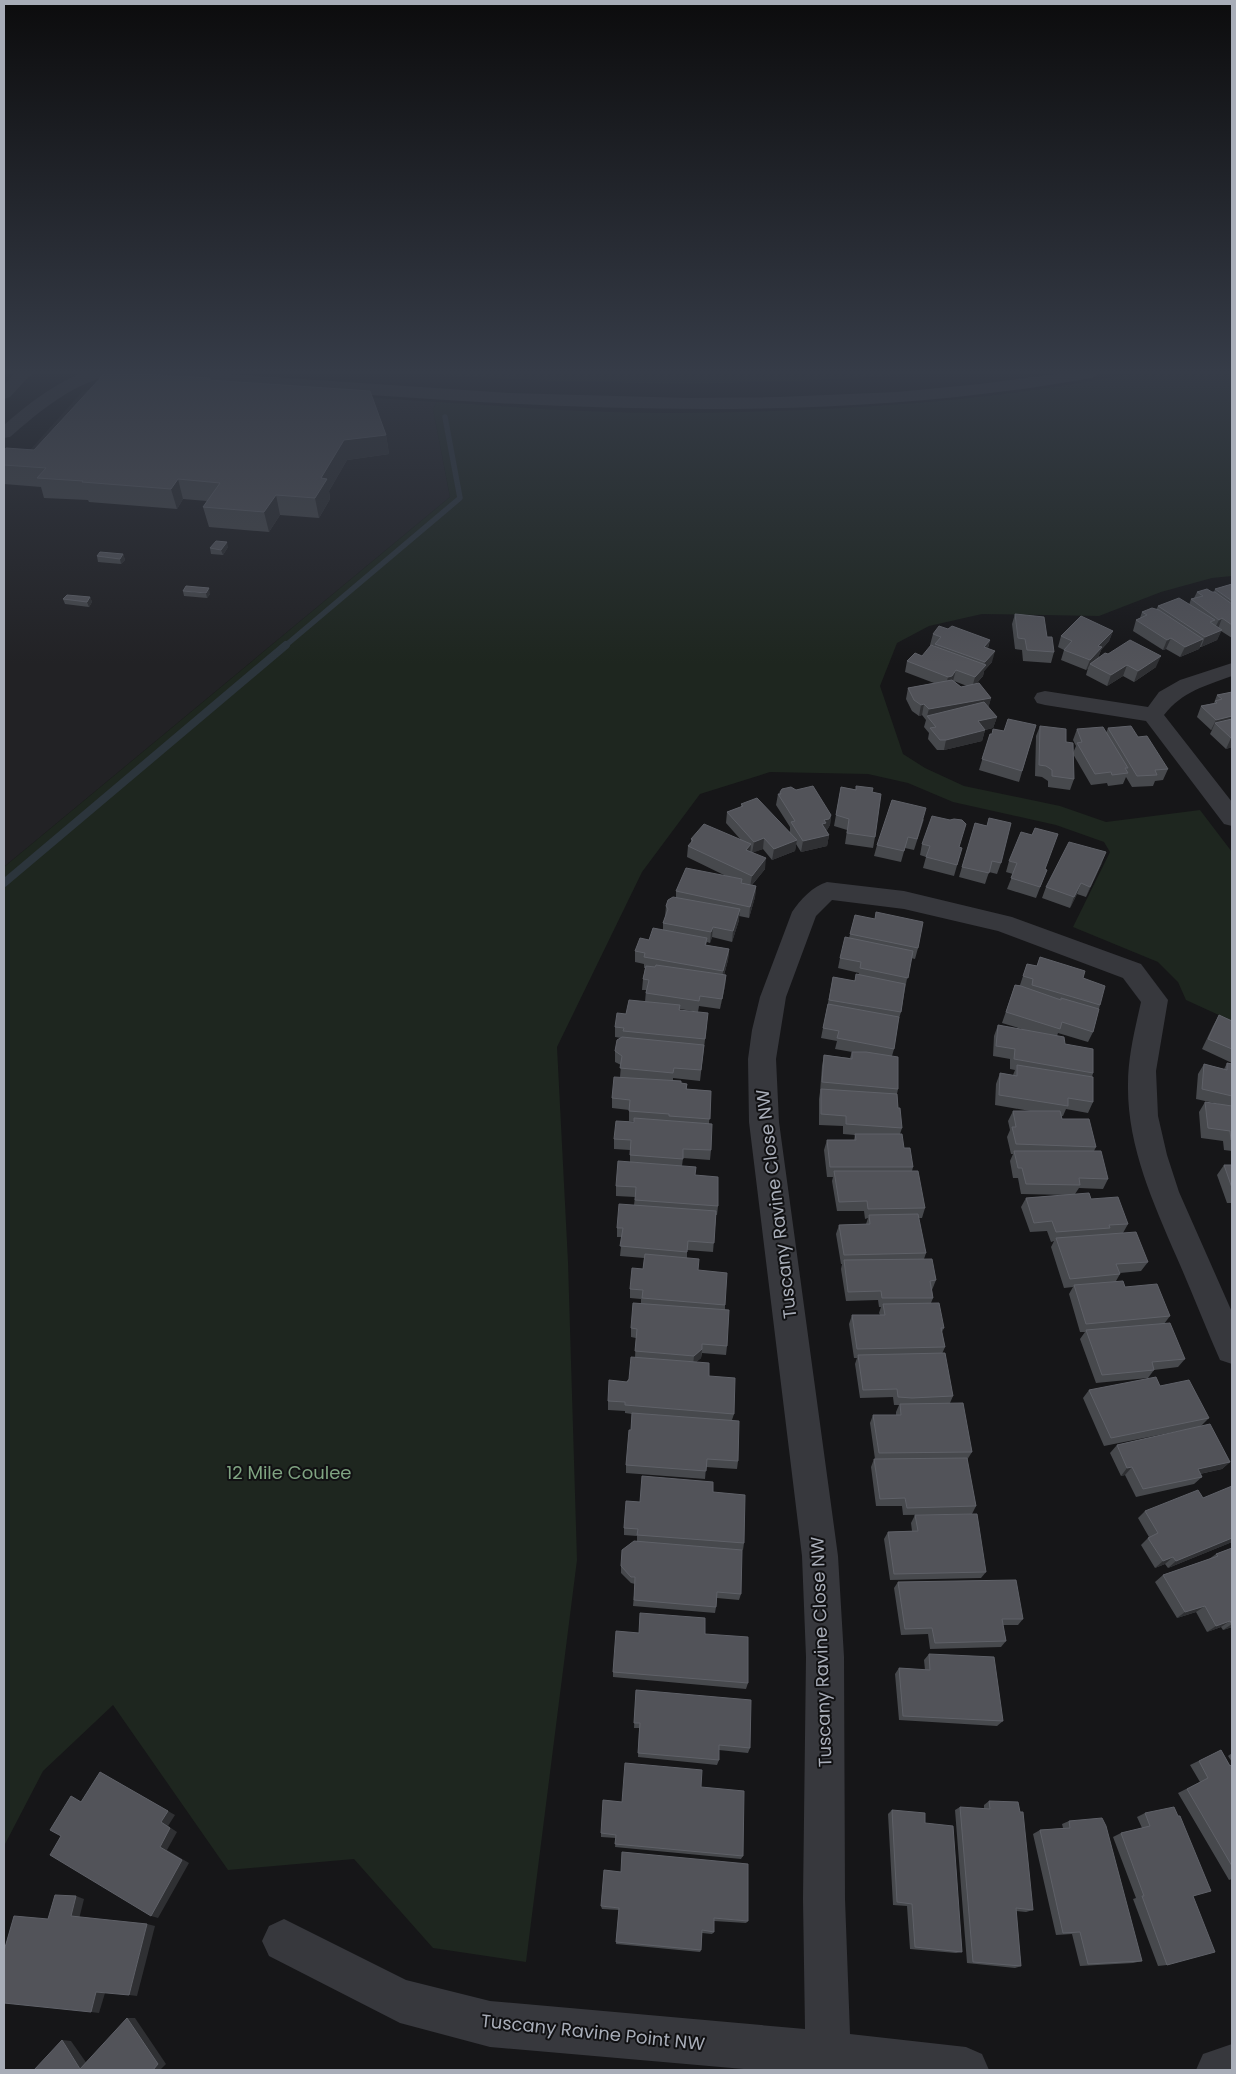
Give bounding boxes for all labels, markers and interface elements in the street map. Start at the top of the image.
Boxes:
street label: Tuscany Ravine Close NW [749,1088,802,1320]
park label: 12 Mile Coulee [227,1460,351,1485]
street label: Tuscany Ravine Close NW [804,1536,838,1768]
street label: Tuscany Ravine Point NW [480,2008,707,2056]

